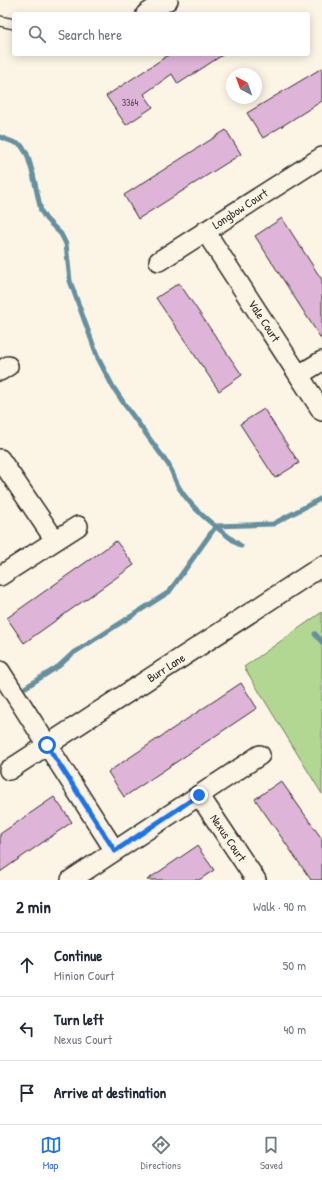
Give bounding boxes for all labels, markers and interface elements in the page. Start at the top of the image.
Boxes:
search box [12,12,310,56]
icon: search [26,23,48,45]
text: Search here [58,24,122,45]
north arrow [226,68,262,104]
house number: 3364 [122,96,139,109]
street label: Longbow Court [209,184,272,233]
street label: Vale Court [244,296,285,346]
street label: Burr Lane [143,649,188,686]
route start [38,736,56,754]
route end [190,786,208,804]
street label: Nexus Court [206,811,251,865]
text: 2 min [16,895,51,918]
text: Walk · 90 m [253,897,306,915]
text: Continue [54,945,102,966]
icon: ahead [16,954,38,976]
text: 50 m [283,956,306,974]
text: Minion Court [54,966,115,984]
text: Turn left [54,1009,104,1030]
icon: left [16,1018,38,1040]
text: 40 m [283,1020,306,1038]
text: Nexus Court [54,1030,112,1048]
icon: arrive [16,1082,38,1104]
text: Arrive at destination [54,1082,166,1103]
tab: Map [40,1134,62,1172]
tab: Directions [141,1134,181,1172]
tab: Saved [260,1134,282,1172]

